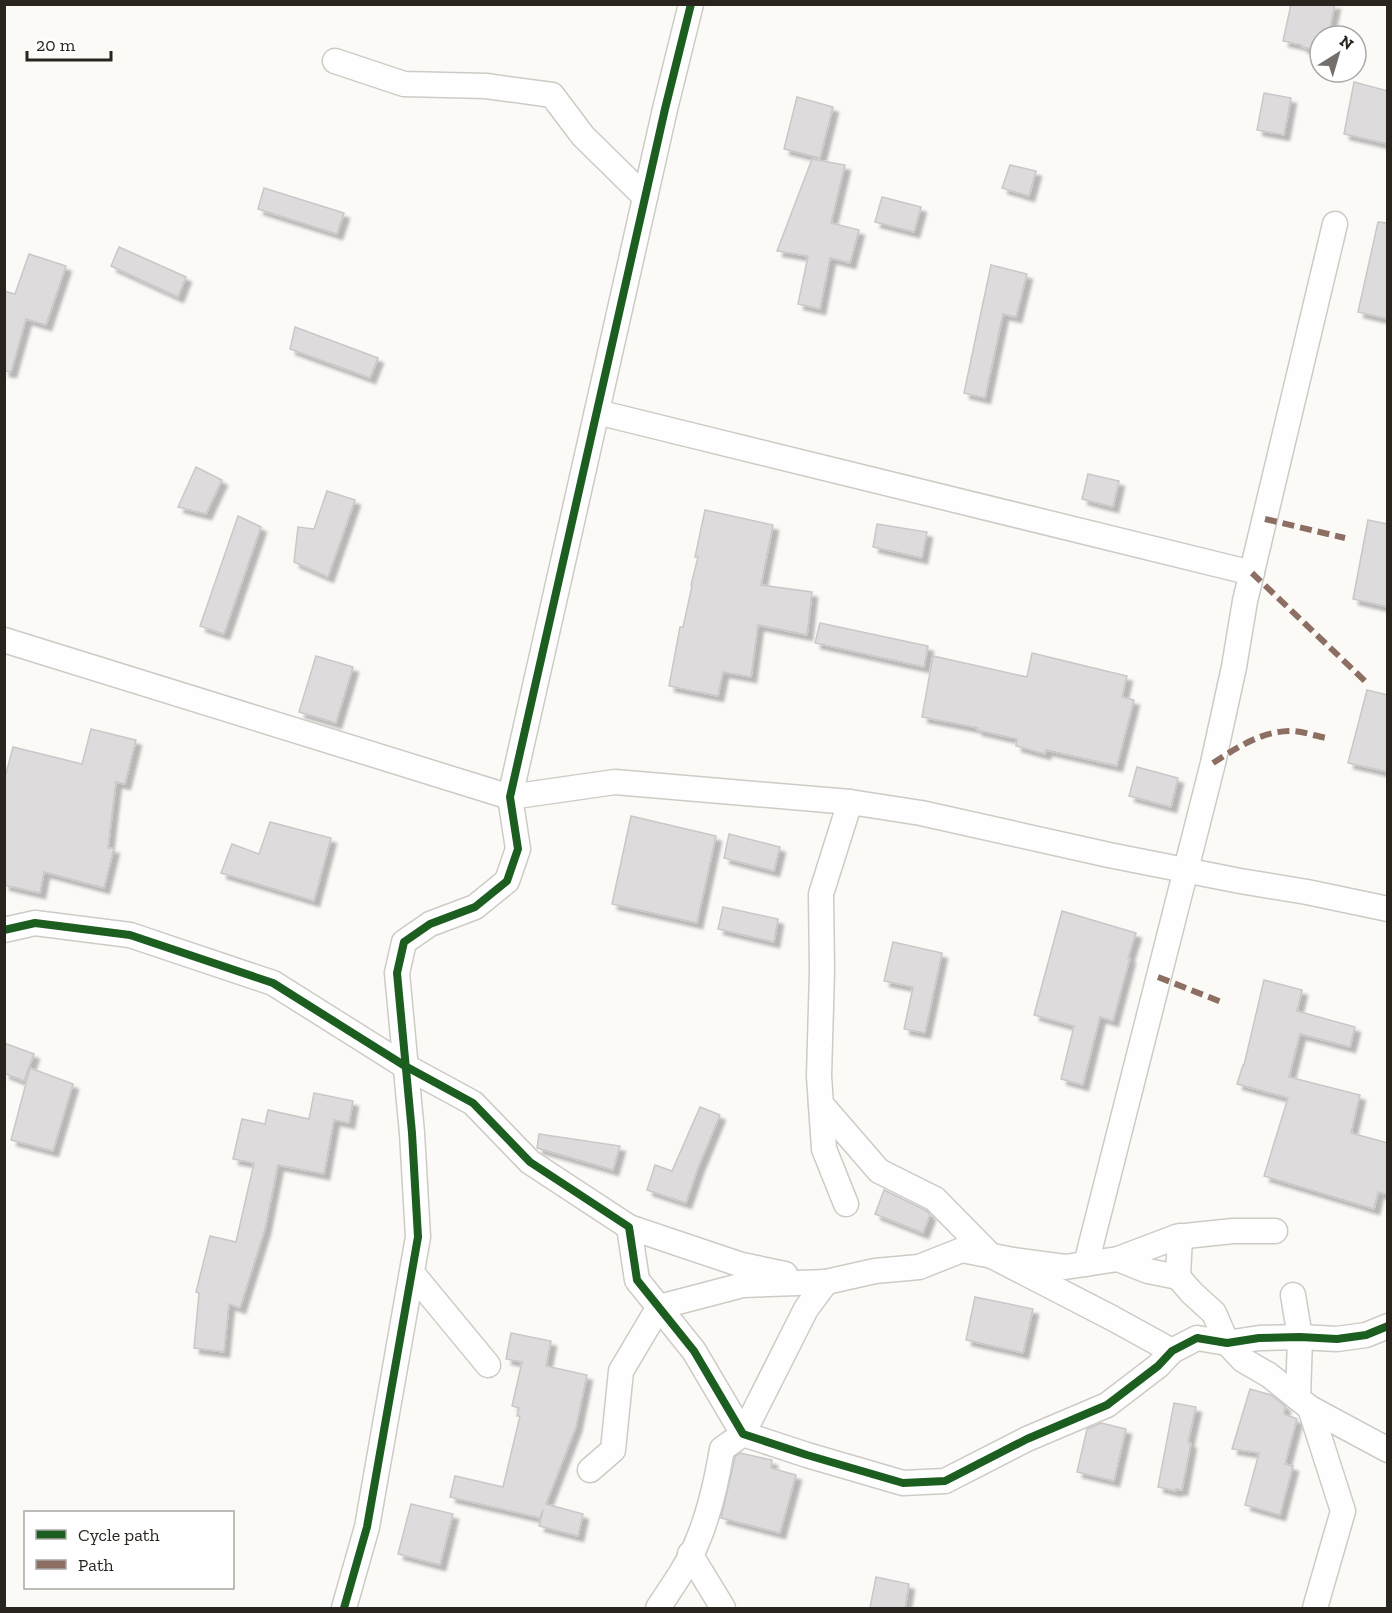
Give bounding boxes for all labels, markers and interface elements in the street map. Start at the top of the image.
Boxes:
scale bar [27,24,111,62]
north arrow [1308,24,1368,84]
text: N [1336,31,1357,54]
text: 20 m [36,34,76,56]
legend [24,1511,234,1589]
text: Cycle path [78,1524,160,1546]
text: Path [78,1554,114,1576]

